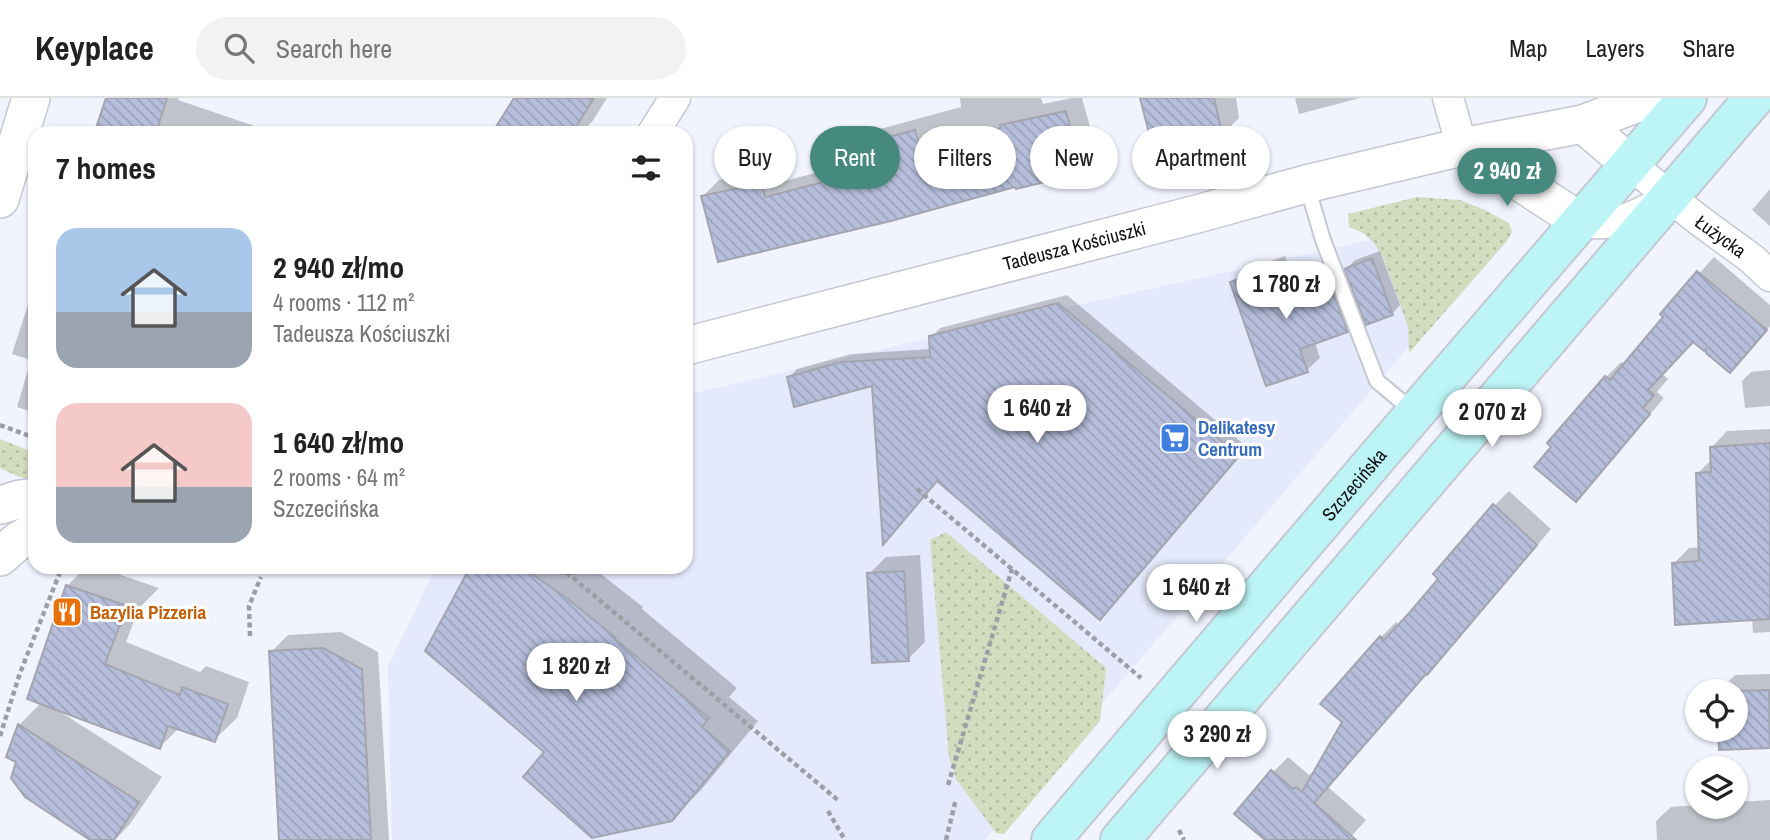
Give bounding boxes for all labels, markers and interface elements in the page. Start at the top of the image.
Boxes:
search box [196,17,686,80]
text: Keyplace [35,26,154,70]
icon: search [220,29,258,67]
text: Search here [276,31,392,66]
text: Map [1509,32,1547,64]
text: Layers [1585,32,1644,64]
text: Share [1682,32,1735,64]
chip: Buy [714,126,796,189]
chip: Rent [810,126,900,189]
chip: Filters [914,126,1016,189]
chip: New [1030,126,1118,189]
chip: Apartment [1132,126,1270,189]
text: 7 homes [56,148,156,188]
pin: 2 940 zł [1435,148,1579,208]
icon: filters [627,149,665,187]
text: 2 940 zł [1473,155,1541,186]
street label: Łużycka [1690,209,1752,264]
street label: Tadeusza Kościuszki [1000,215,1149,277]
text: 2 940 zł/mo [273,247,404,287]
icon: home [112,256,196,340]
pin: 1 780 zł [1214,262,1358,321]
text: 1 780 zł [1252,268,1320,299]
text: 4 rooms · 112 m² [273,287,414,318]
text: Tadeusza Kościuszki [273,318,451,349]
pin: 1 640 zł [965,386,1109,445]
pin: 2 070 zł [1420,390,1564,449]
text: 1 640 zł [1003,392,1071,423]
text: 2 070 zł [1458,396,1526,427]
place label: Delikatesy Centrum [1198,414,1275,462]
supermarket icon: Delikatesy Centrum [1158,421,1192,455]
text: 1 640 zł/mo [273,422,404,462]
icon: home [112,431,196,515]
street label: Szczecińska [1316,443,1392,526]
text: 2 rooms · 64 m² [273,462,405,493]
text: Szczecińska [273,493,379,524]
pin: 1 640 zł [1124,564,1268,624]
text: 1 640 zł [1162,571,1230,602]
restaurant icon: Bazylia Pizzeria [50,595,84,629]
place label: Bazylia Pizzeria [90,599,206,625]
pin: 1 820 zł [504,644,648,703]
text: 1 820 zł [542,650,610,681]
map controls [1685,679,1748,819]
button: locate [1685,679,1748,742]
pin: 3 290 zł [1145,712,1289,771]
text: 3 290 zł [1183,718,1251,749]
button: layers [1685,756,1748,819]

